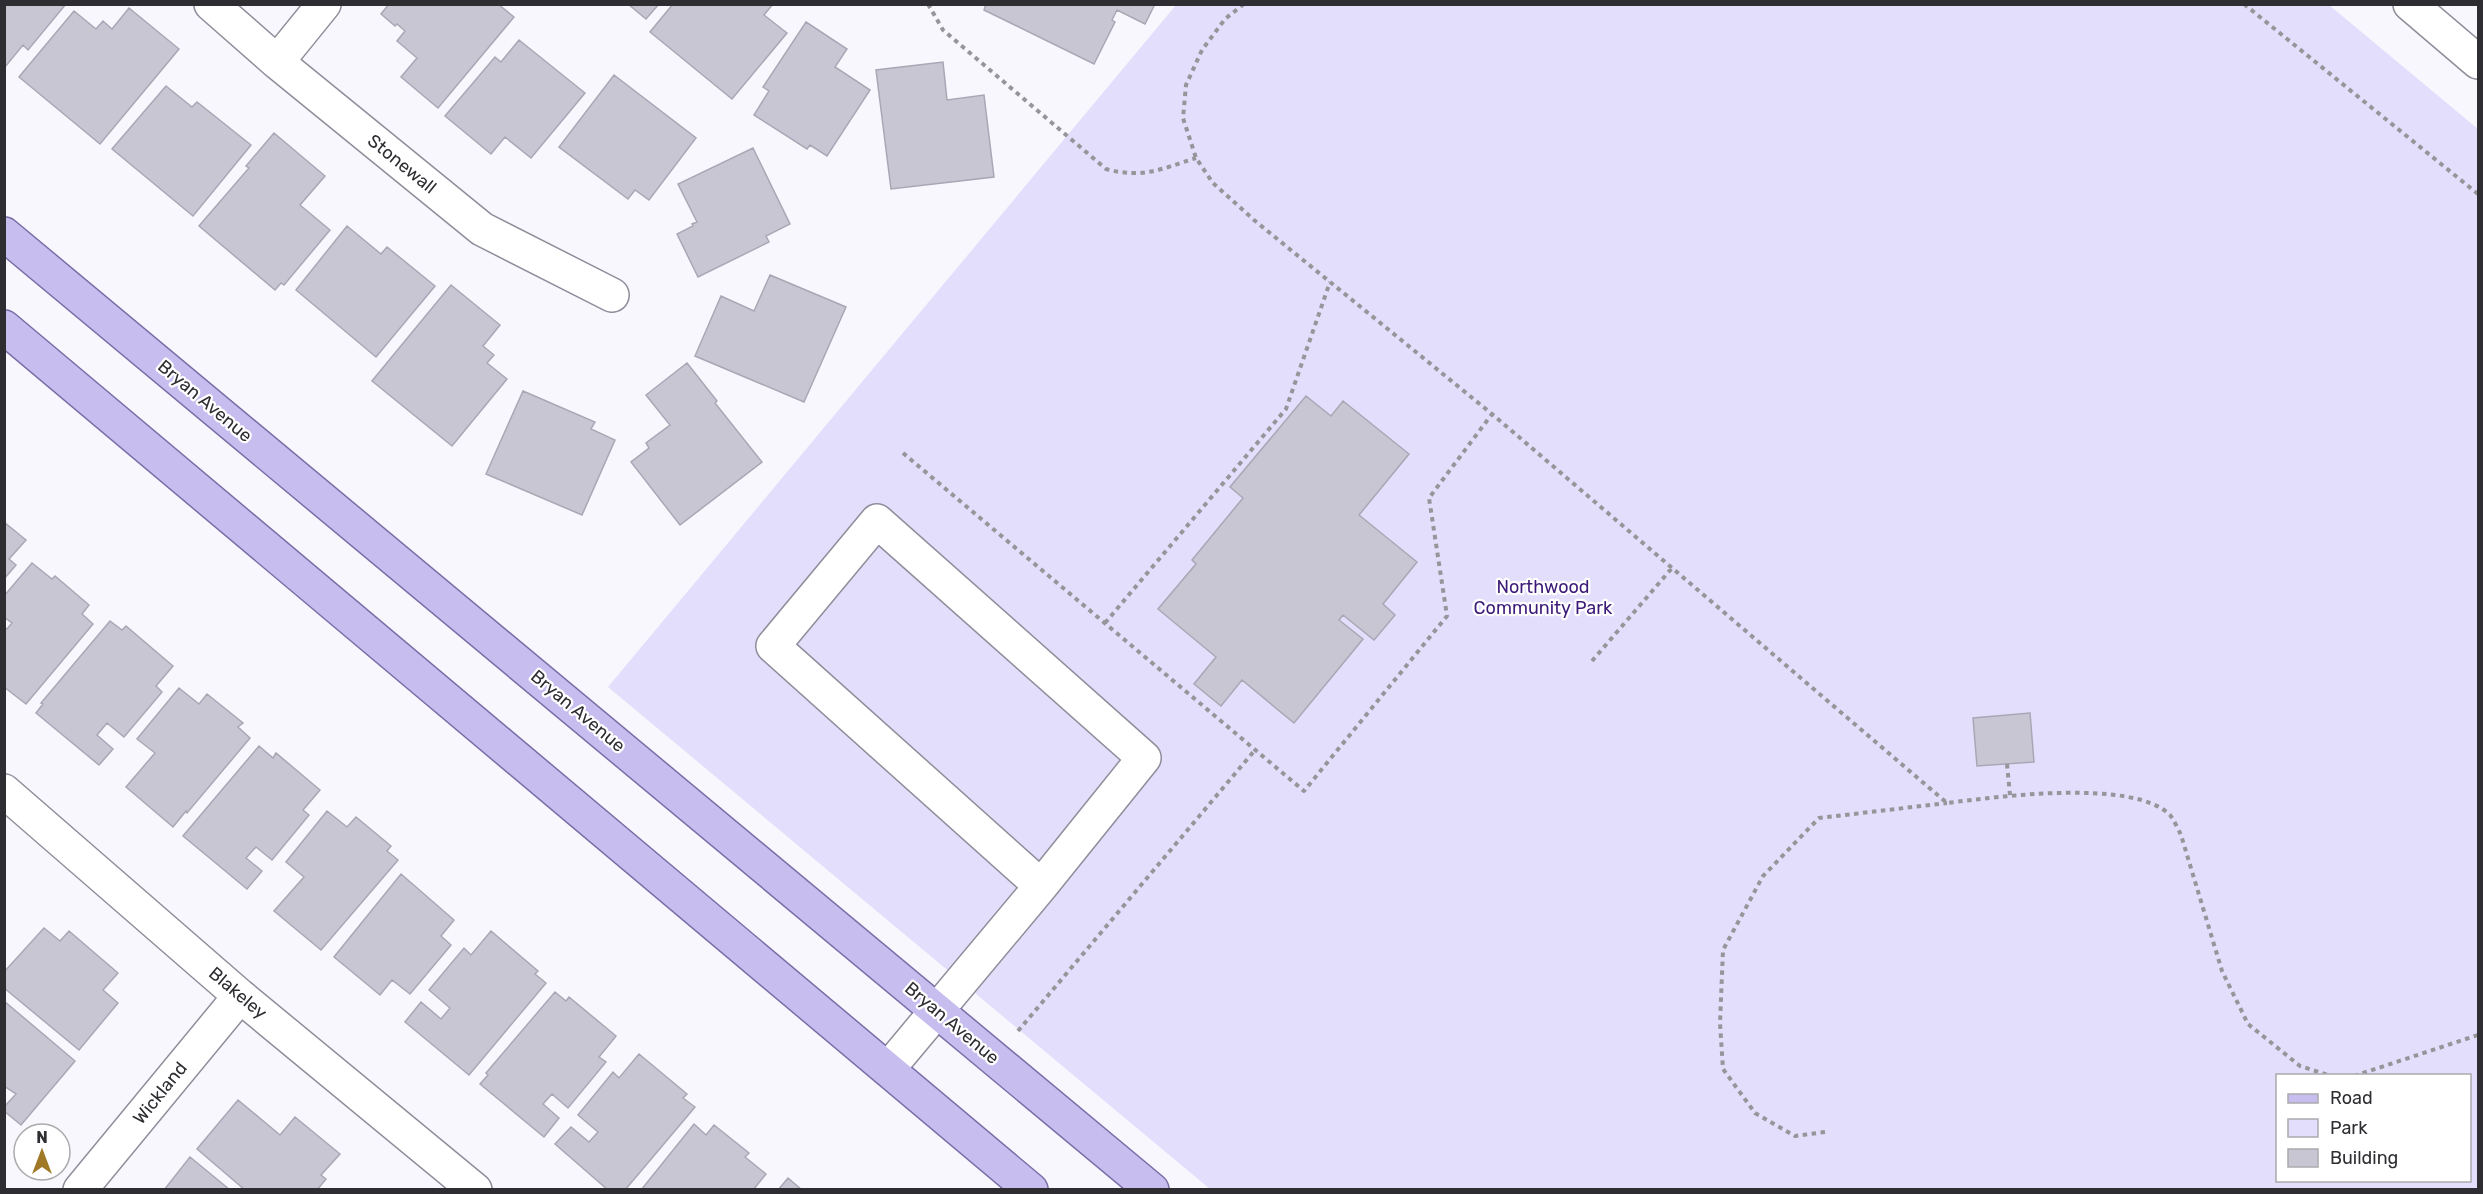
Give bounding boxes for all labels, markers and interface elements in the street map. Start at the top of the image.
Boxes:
street label: Stonewall [363,130,441,198]
street label: Bryan Avenue [153,355,257,447]
park label: Northwood Community Park [1474,576,1613,619]
street label: Bryan Avenue [526,665,630,757]
street label: Blakeley [204,962,272,1024]
street label: Bryan Avenue [900,977,1004,1069]
street label: Wickland [128,1057,192,1129]
legend [2276,1074,2471,1182]
text: Road [2330,1087,2373,1109]
text: Park [2330,1117,2368,1139]
north arrow [12,1122,72,1182]
text: N [36,1128,48,1147]
text: Building [2330,1147,2398,1169]

